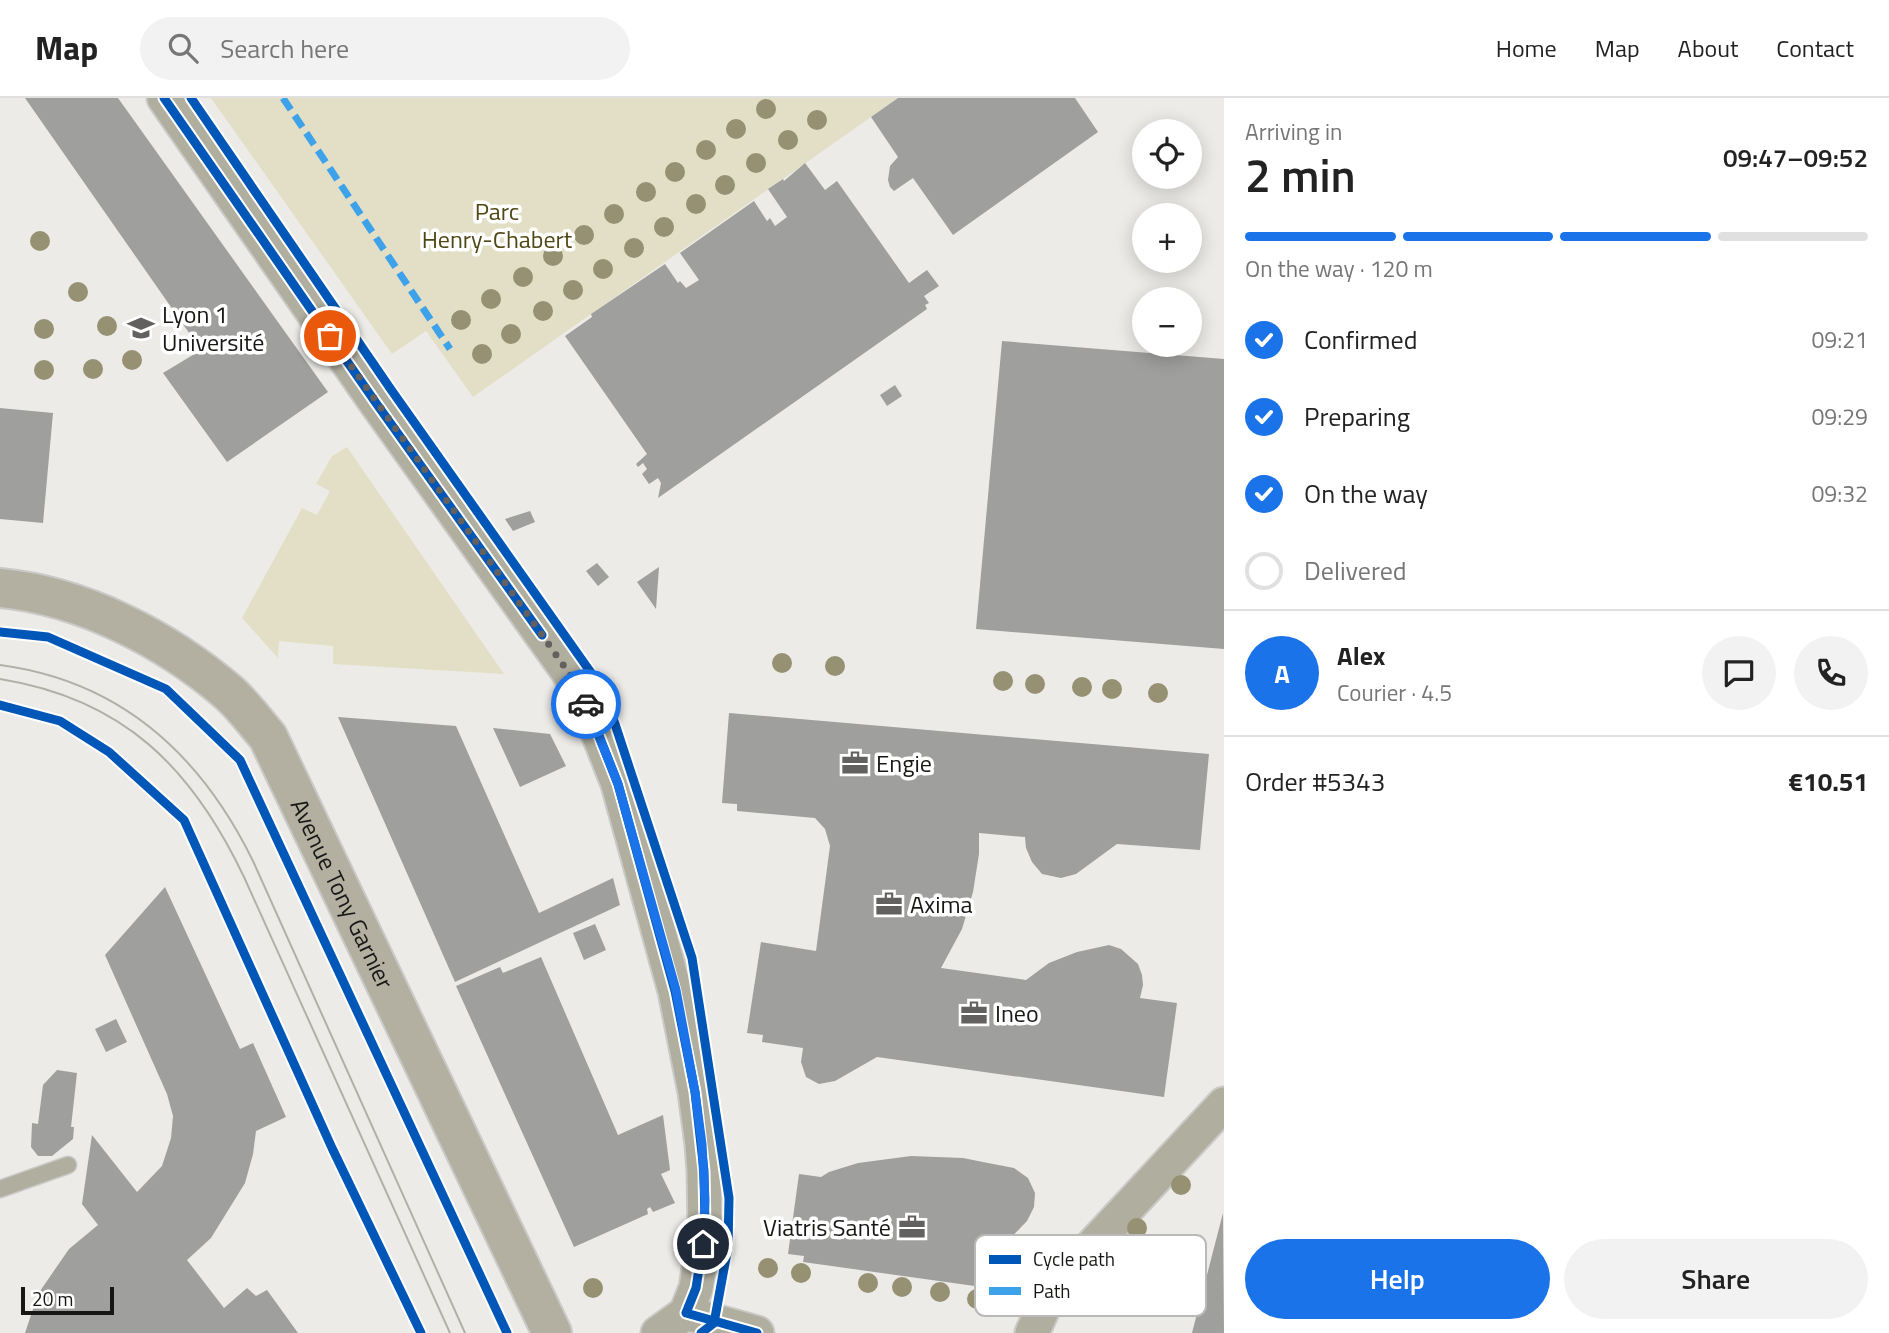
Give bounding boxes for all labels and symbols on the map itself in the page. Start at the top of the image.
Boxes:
park label: Parc Henry-Chabert [422,193,573,257]
place label: Lyon 1 Université [162,296,264,360]
pin [300,306,360,366]
school or university icon: Lyon 1 Université [126,313,156,343]
courier [551,669,621,739]
place label: Engie [876,745,932,781]
office icon: Engie [840,748,870,778]
street label: Avenue Tony Garnier [282,792,403,995]
place label: Axima [910,886,973,922]
office icon: Axima [874,889,904,919]
place label: Ineo [995,995,1039,1031]
office icon: Ineo [959,998,989,1028]
place label: Viatris Santé [763,1209,891,1245]
office icon: Viatris Santé [897,1212,927,1242]
pin [673,1214,733,1274]
legend [975,1235,1206,1316]
text: Cycle path [1033,1244,1115,1273]
text: Path [1033,1276,1071,1305]
scale bar [21,1284,114,1316]

